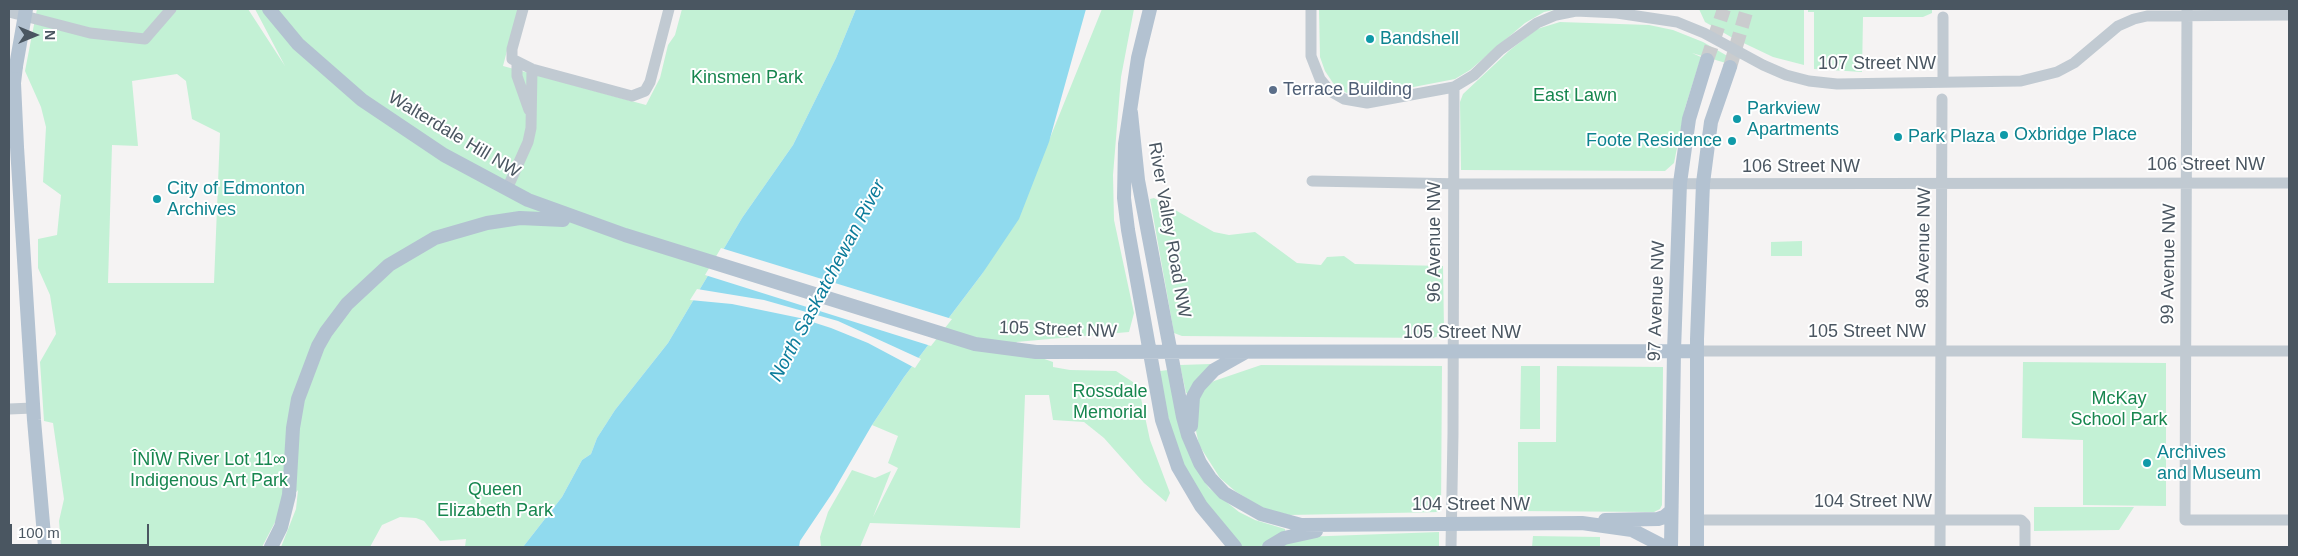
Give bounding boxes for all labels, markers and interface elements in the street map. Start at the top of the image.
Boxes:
north arrow [10,10,60,60]
place label: Bandshell [1380,28,1459,50]
text: N [42,30,58,40]
marker: Bandshell [1364,33,1376,45]
street label: 107 Street NW [1818,53,1936,75]
park label: Kinsmen Park [691,67,803,89]
place label: Terrace Building [1283,79,1412,101]
marker: Terrace Building [1267,84,1279,96]
park label: East Lawn [1533,85,1617,107]
street label: Walterdale Hill NW [384,87,524,183]
place label: Parkview Apartments [1747,98,1839,140]
marker: Parkview Apartments [1731,113,1743,125]
place label: Oxbridge Place [2014,124,2137,146]
place label: Park Plaza [1908,126,1995,148]
marker: Oxbridge Place [1998,129,2010,141]
place label: Foote Residence [1586,130,1722,152]
marker: Park Plaza [1892,131,1904,143]
marker: Foote Residence [1726,135,1738,147]
street label: River Valley Road NW [1143,141,1195,319]
street label: 106 Street NW [2147,154,2265,176]
street label: 106 Street NW [1742,156,1860,178]
water label: North Saskatchewan River [765,176,891,386]
place label: City of Edmonton Archives [167,178,305,220]
street label: 96 Avenue NW [1424,182,1446,302]
street label: 98 Avenue NW [1912,187,1936,309]
marker: City of Edmonton Archives [151,193,163,205]
street label: 99 Avenue NW [2157,203,2181,325]
street label: 97 Avenue NW [1644,240,1670,362]
street label: 105 Street NW [999,317,1117,343]
street label: 105 Street NW [1808,321,1926,343]
street label: 105 Street NW [1403,322,1521,344]
park label: Rossdale Memorial [1072,381,1148,424]
park label: McKay School Park [2070,388,2168,430]
place label: Archives and Museum [2157,442,2261,484]
park label: ÎNÎW River Lot 11∞ Indigenous Art Park [130,449,288,492]
marker: Archives and Museum [2141,457,2153,469]
park label: Queen Elizabeth Park [437,479,553,522]
street label: 104 Street NW [1814,491,1932,513]
street label: 104 Street NW [1412,494,1530,516]
scale bar [12,514,151,546]
text: 100 m [18,524,60,541]

